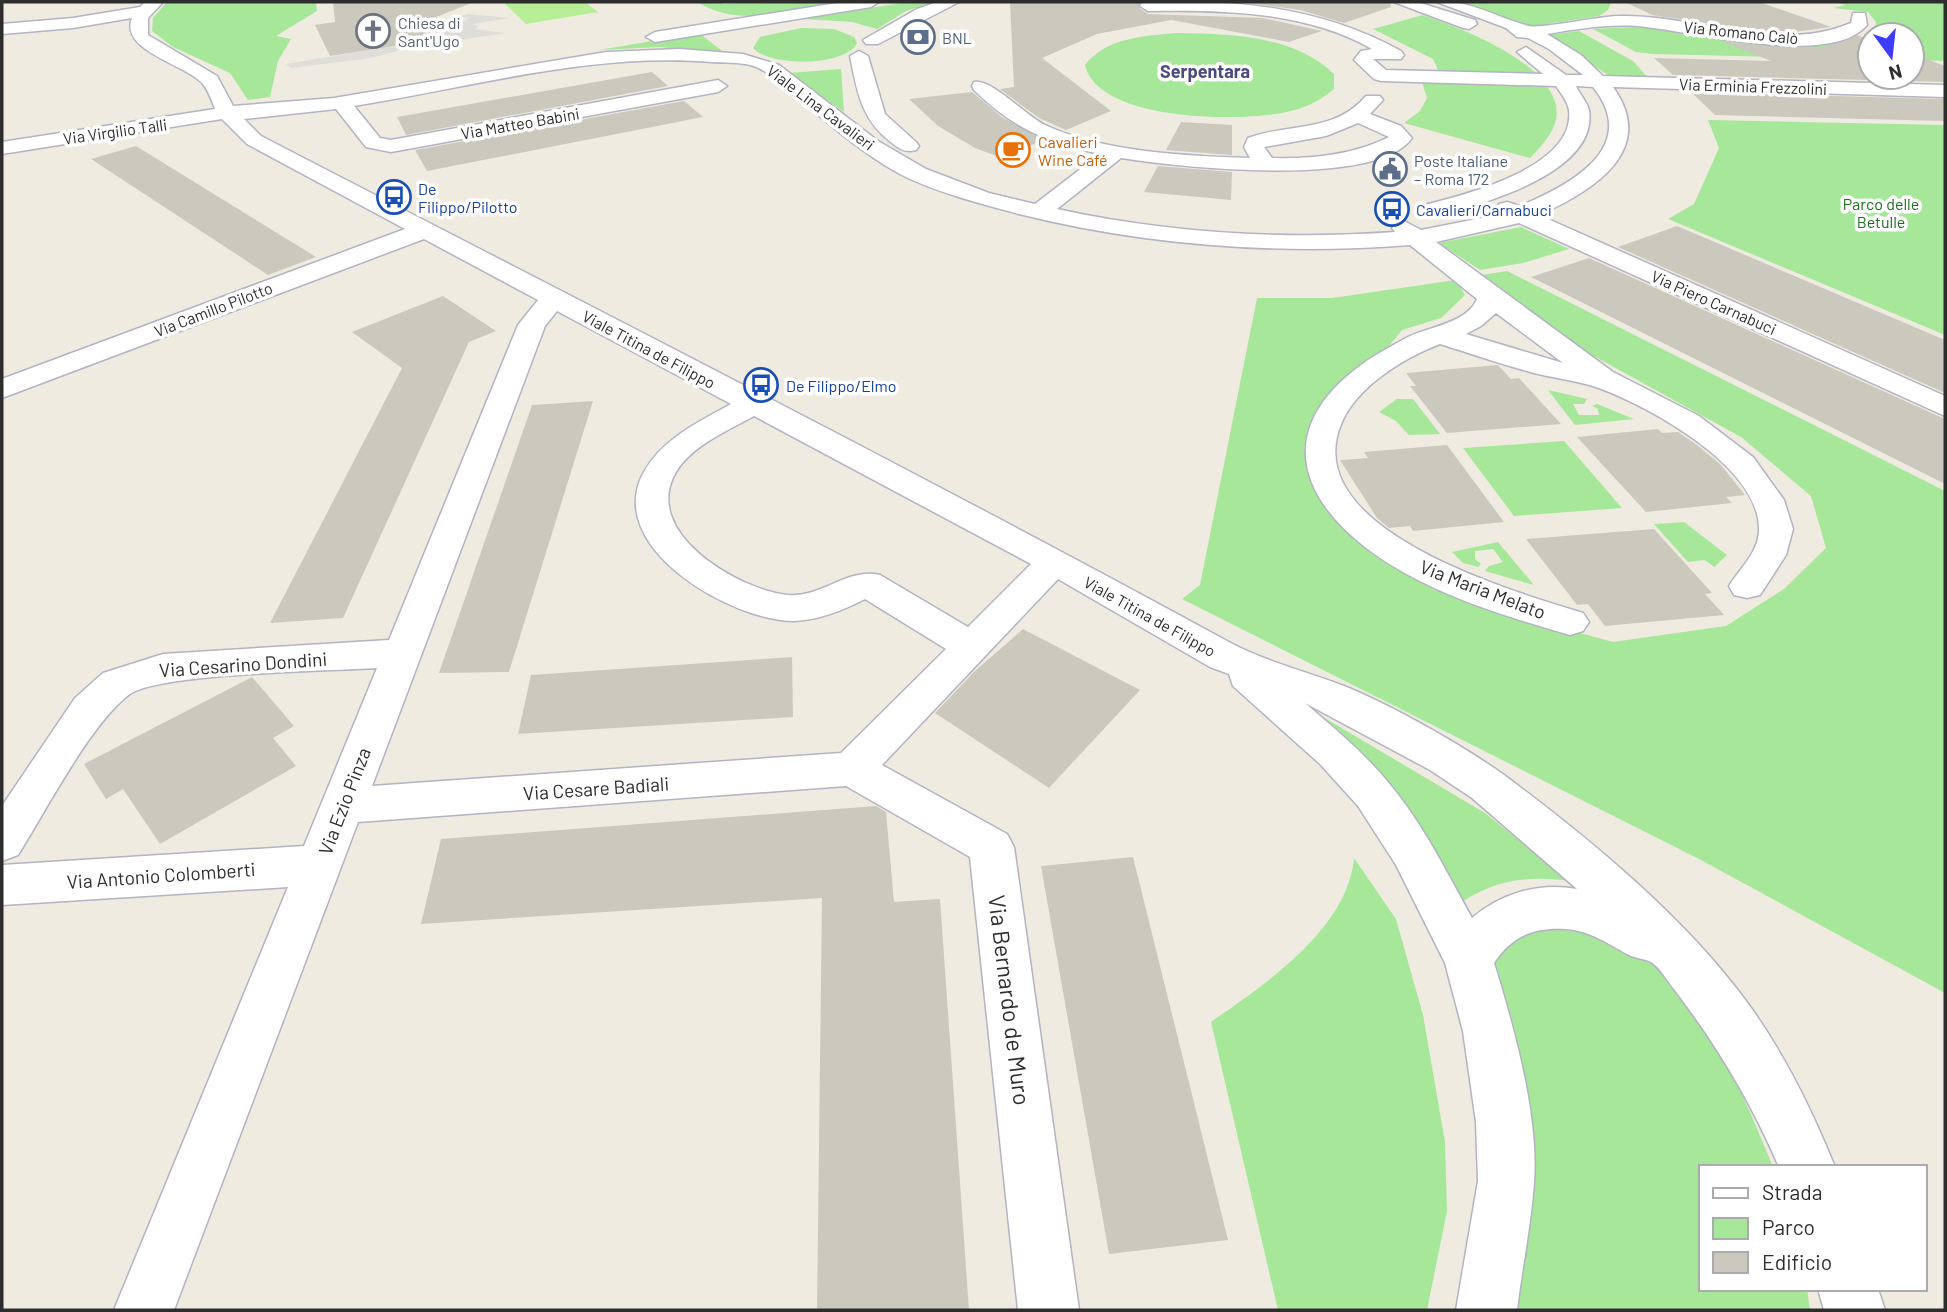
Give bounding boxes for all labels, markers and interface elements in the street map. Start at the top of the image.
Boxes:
church icon: Chiesa di Sant'Ugo [354,12,392,50]
place label: Chiesa di Sant'Ugo [398,13,461,50]
street label: Via Romano Calò [1683,17,1799,47]
bank icon: BNL [899,18,937,56]
north arrow [1856,21,1926,91]
place label: BNL [942,28,972,47]
street label: Viale Lina Cavalieri [763,60,879,154]
district label: Serpentara [1160,60,1250,82]
text: N [1886,60,1905,86]
street label: Via Erminia Frezzolini [1679,74,1827,98]
street label: Via Matteo Babini [459,103,581,143]
street label: Via Virgilio Talli [62,114,168,148]
cafe icon: Cavalieri Wine Café [994,131,1032,169]
place label: Cavalieri Wine Café [1038,132,1108,169]
public building icon: Poste Italiane – Roma 172 [1371,150,1409,188]
place label: Poste Italiane – Roma 172 [1414,151,1508,188]
bus stop icon: De Filippo/Pilotto [375,178,413,216]
place label: De Filippo/Pilotto [418,179,518,216]
bus stop icon: Cavalieri/Carnabuci [1373,190,1411,228]
park label: Parco delle Betulle [1843,194,1919,231]
place label: Cavalieri/Carnabuci [1416,200,1552,219]
street label: Via Piero Carnabuci [1649,266,1779,338]
street label: Via Camillo Pilotto [151,278,275,340]
street label: Viale Titina de Filippo [579,306,719,392]
bus stop icon: De Filippo/Elmo [742,366,780,404]
place label: De Filippo/Elmo [786,376,896,395]
street label: Via Maria Melato [1417,554,1549,624]
street label: Viale Titina de Filippo [1081,572,1219,660]
street label: Via Cesarino Dondini [158,647,328,681]
street label: Via Ezio Pinza [313,744,375,858]
street label: Via Cesare Badiali [522,771,670,805]
street label: Via Antonio Colomberti [66,857,256,893]
street label: Via Bernardo de Muro [983,893,1037,1107]
legend [1699,1165,1926,1291]
text: Strada [1762,1179,1822,1204]
text: Parco [1762,1214,1815,1239]
text: Edificio [1762,1249,1832,1274]

